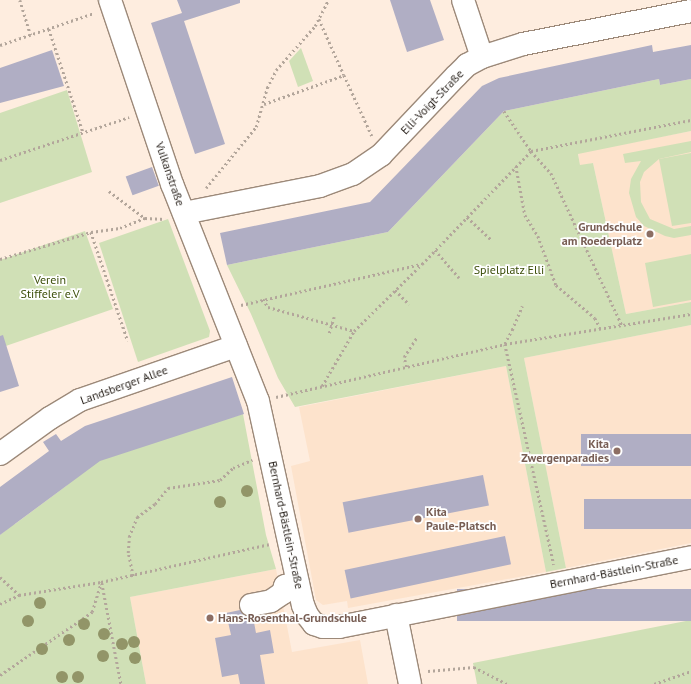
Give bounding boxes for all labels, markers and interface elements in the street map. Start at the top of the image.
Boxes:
street label: Elli-Voigt-Straße [397,67,467,137]
street label: Vulkanstraße [152,140,188,208]
place label: Grundschule am Roederplatz [562,220,642,248]
marker: Grundschule am Roederplatz [645,229,655,239]
park label: Spielplatz Elli [474,263,544,277]
park label: Verein Stiffeler e.V [21,273,79,301]
street label: Landsberger Allee [78,362,170,408]
place label: Kita Zwergenparadies [521,437,609,465]
marker: Kita Zwergenparadies [612,446,622,456]
street label: Bernhard-Bästlein-Straße [265,460,307,590]
place label: Kita Paule-Platsch [426,505,496,533]
marker: Kita Paule-Platsch [413,514,423,524]
street label: Bernhard-Bästlein-Straße [549,552,679,592]
place label: Hans-Rosenthal-Grundschule [218,611,367,625]
marker: Hans-Rosenthal-Grundschule [205,613,215,623]

